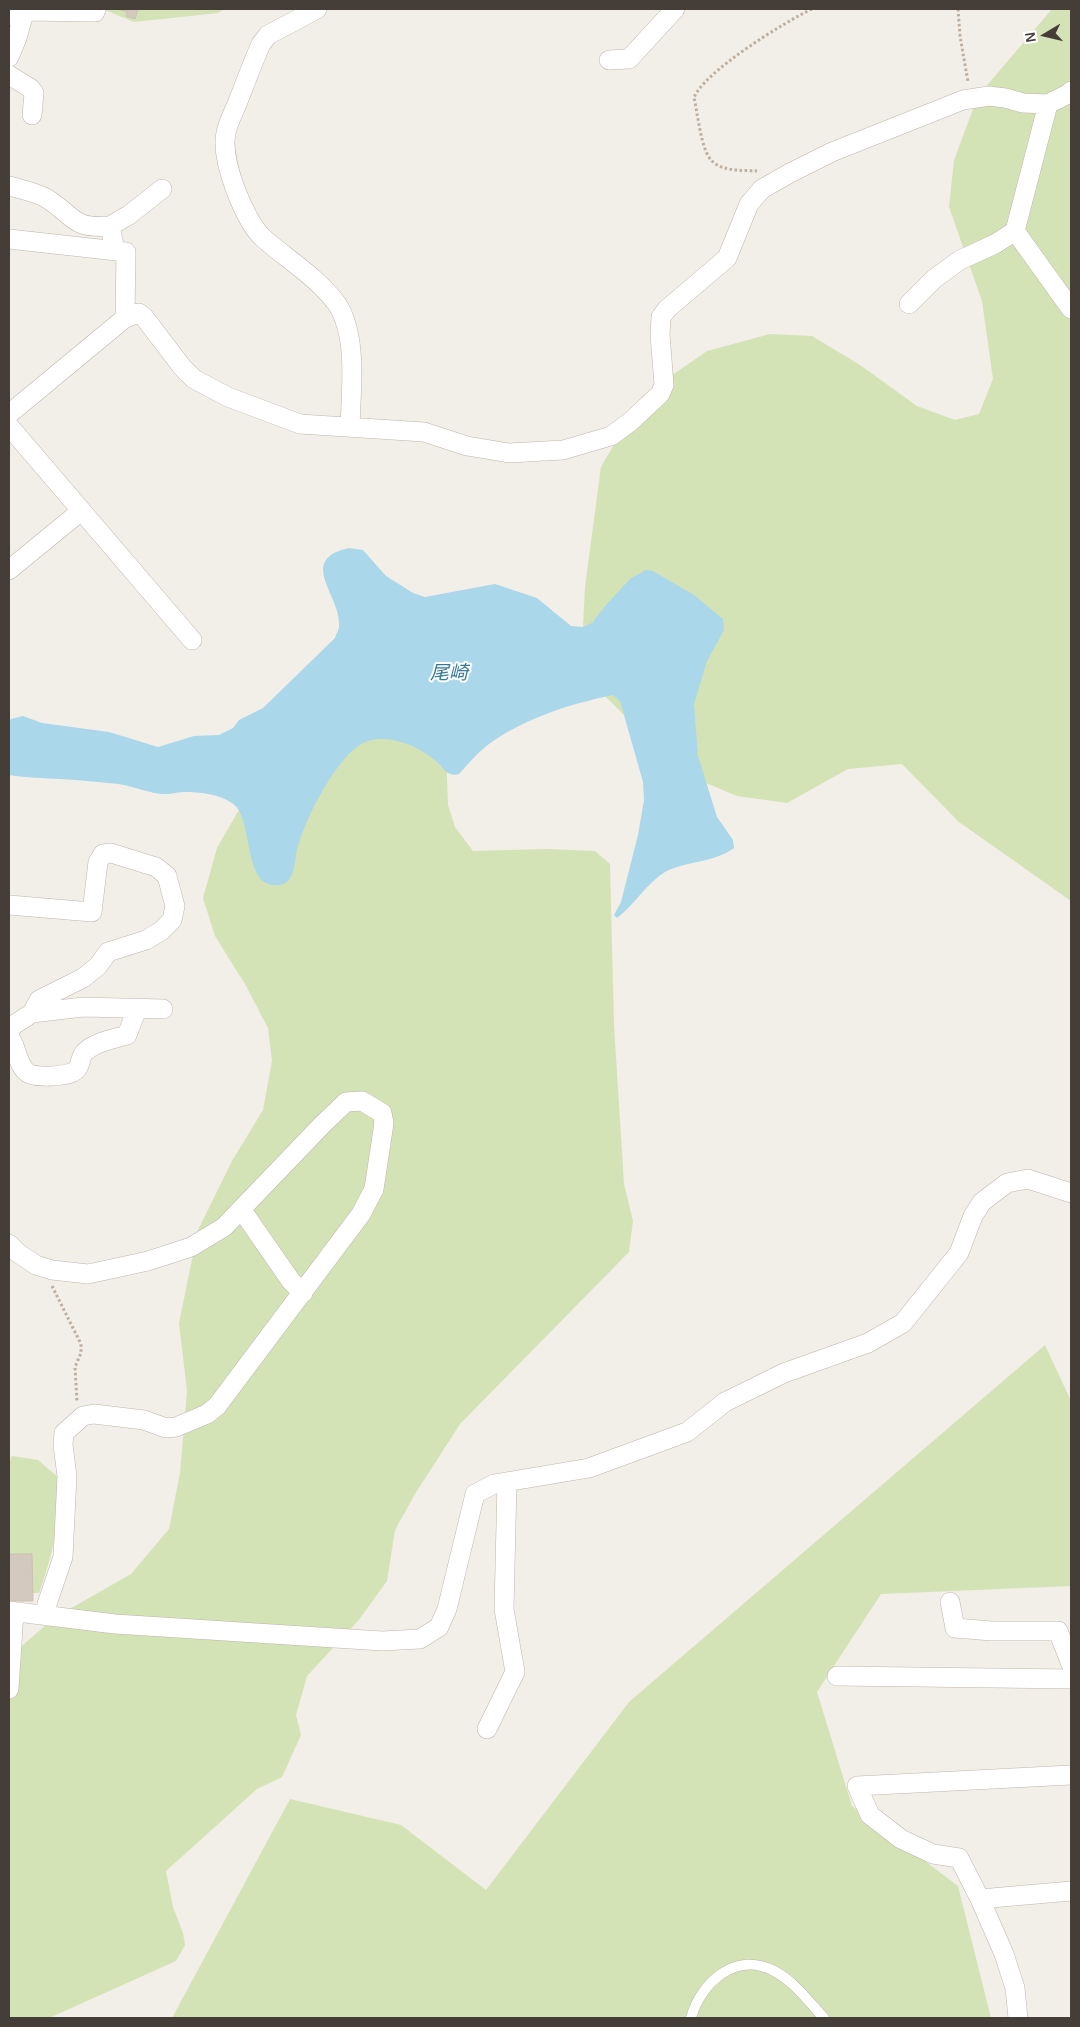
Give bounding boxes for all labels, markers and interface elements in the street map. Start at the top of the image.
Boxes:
north arrow [1020,10,1070,60]
text: N [1021,31,1039,44]
water label: 尾崎 [430,663,468,685]

